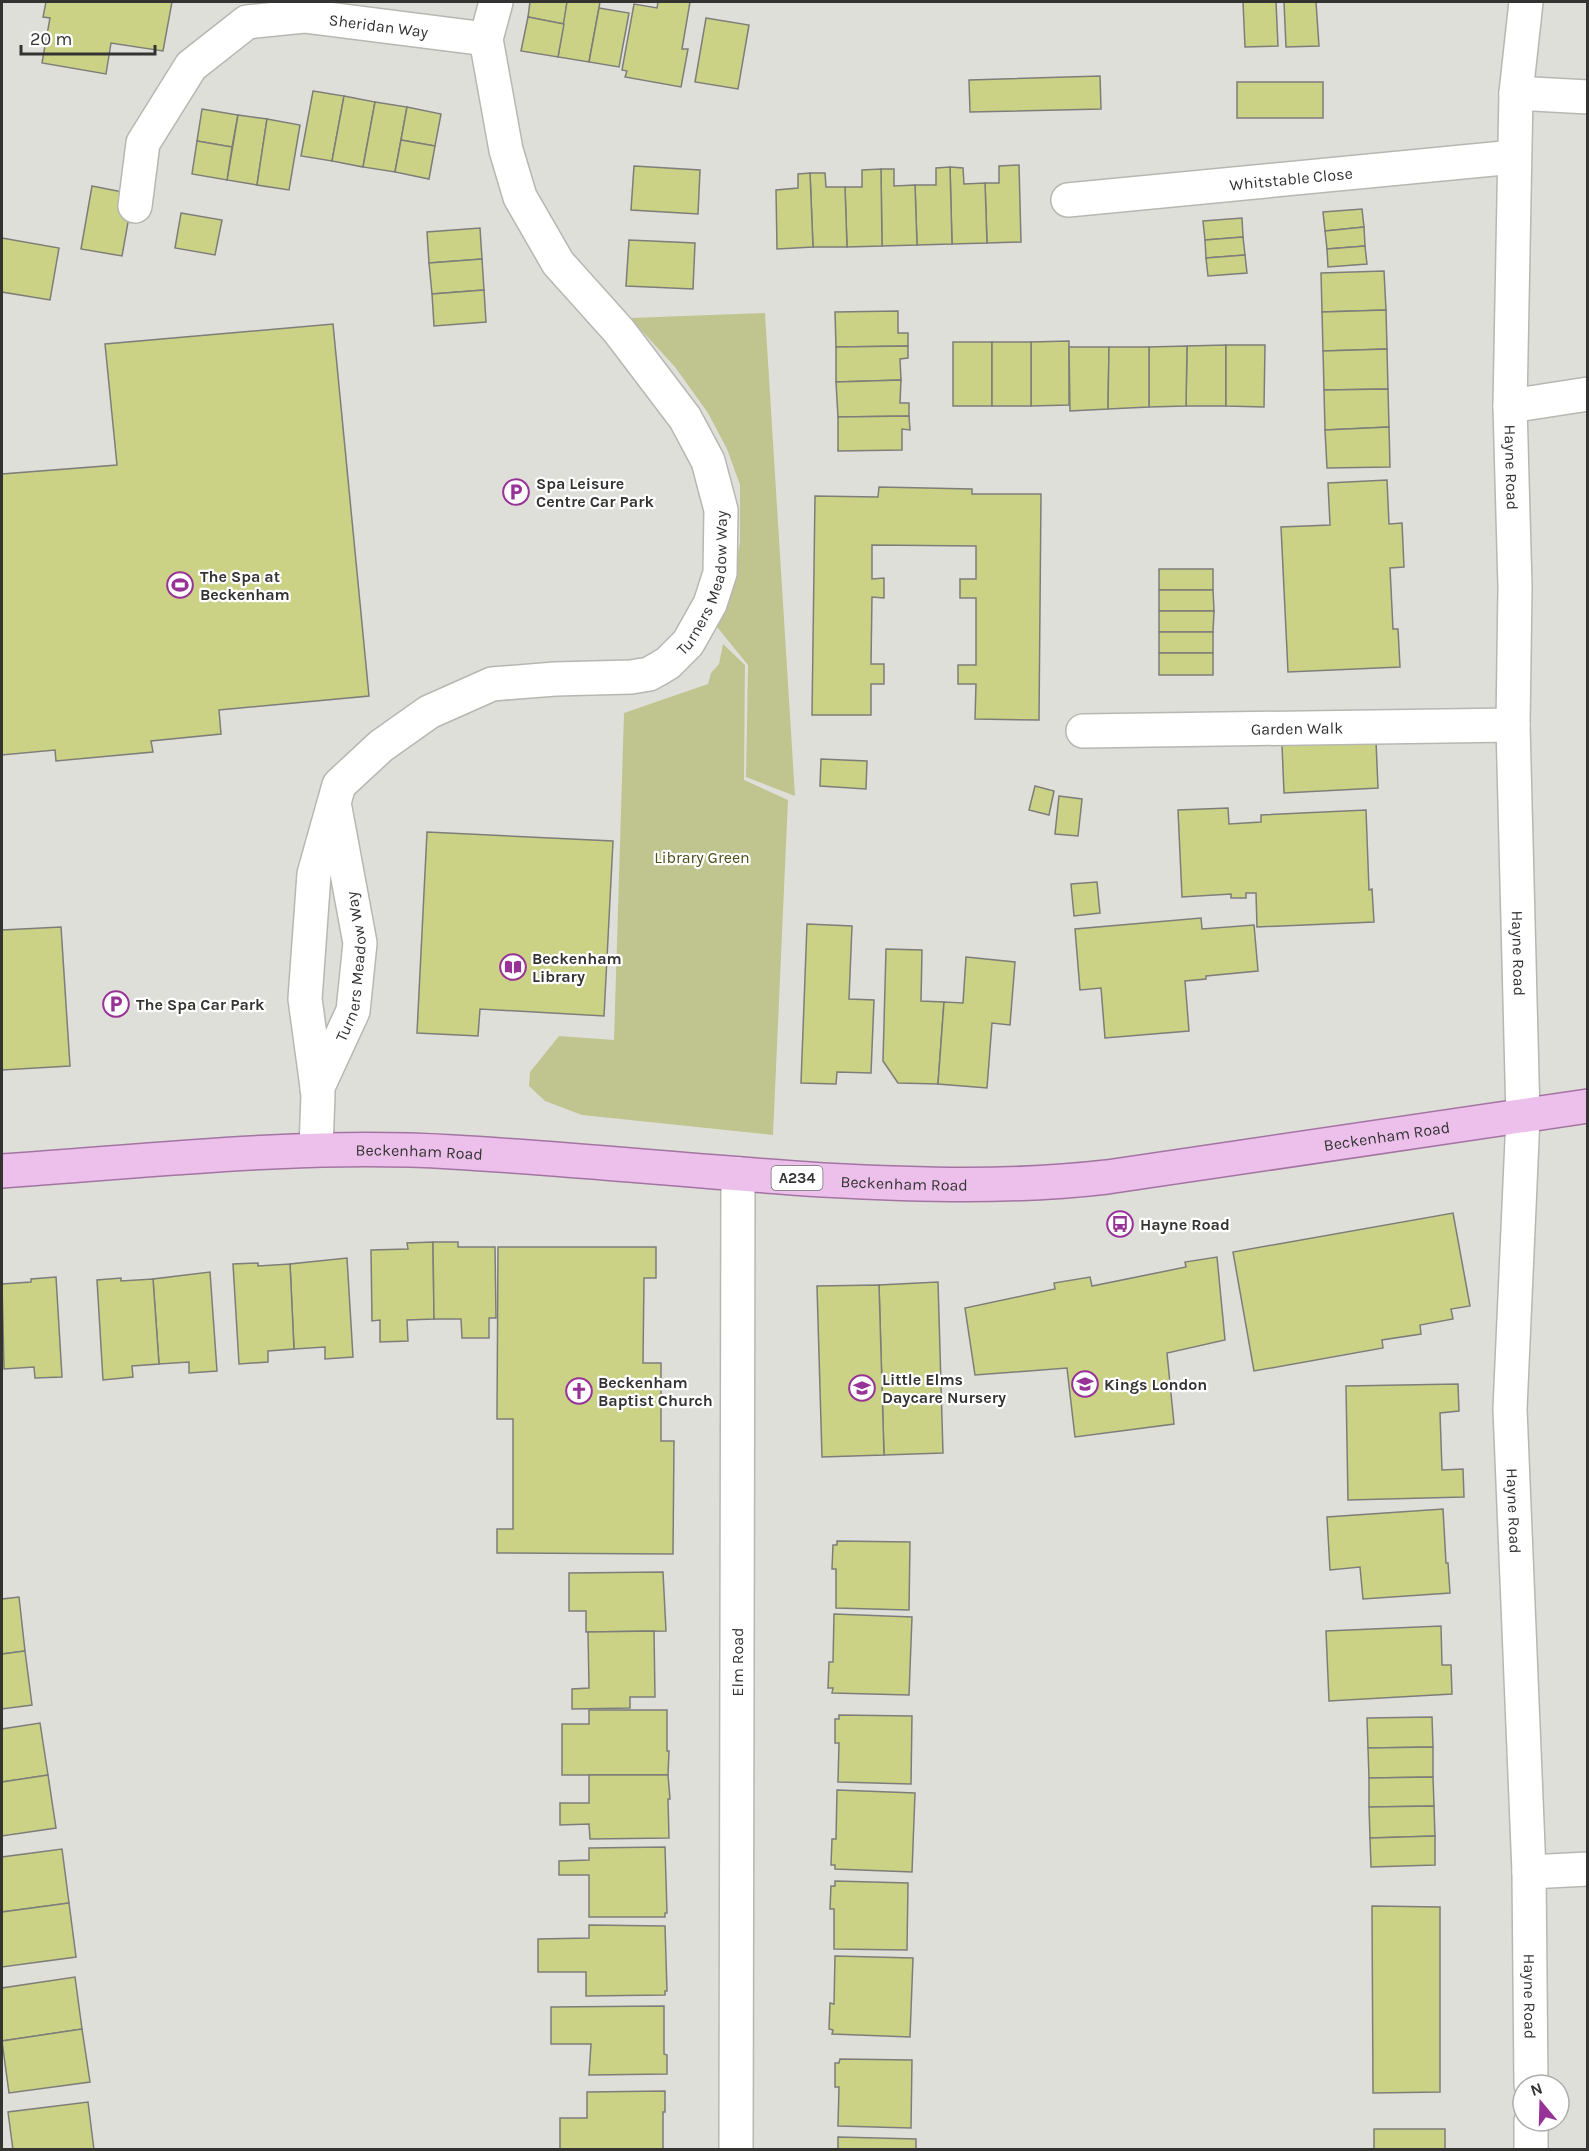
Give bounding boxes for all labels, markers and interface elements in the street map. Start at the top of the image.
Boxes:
street label: Sheridan Way [328,10,430,41]
scale bar [21,18,154,56]
text: 20 m [30,28,72,50]
street label: Whitstable Close [1228,163,1353,194]
street label: Hayne Road [1501,424,1522,510]
place label: Spa Leisure Centre Car Park [536,474,654,511]
parking icon: Spa Leisure Centre Car Park [501,477,531,507]
street label: Turners Meadow Way [672,510,730,659]
place label: The Spa at Beckenham [200,567,290,604]
sports icon: The Spa at Beckenham [165,570,195,600]
street label: Garden Walk [1251,718,1343,738]
park label: Library Green [654,848,750,867]
street label: Turners Meadow Way [331,890,370,1044]
street label: Hayne Road [1508,910,1529,996]
place label: Beckenham Library [532,949,622,986]
library icon: Beckenham Library [498,952,528,982]
parking icon: The Spa Car Park [101,989,131,1019]
place label: The Spa Car Park [136,995,265,1014]
street label: Beckenham Road [1322,1117,1451,1154]
street label: Beckenham Road [356,1140,484,1163]
road number: A234 [772,1166,822,1190]
street label: Beckenham Road [840,1171,968,1194]
bus stop icon: Hayne Road [1105,1209,1135,1239]
place label: Hayne Road [1140,1215,1230,1234]
school or university icon: Kings London [1070,1369,1100,1399]
place label: Little Elms Daycare Nursery [882,1370,1006,1407]
place label: Beckenham Baptist Church [598,1373,713,1410]
school or university icon: Little Elms Daycare Nursery [847,1373,877,1403]
place label: Kings London [1104,1375,1207,1394]
church icon: Beckenham Baptist Church [564,1376,594,1406]
street label: Hayne Road [1503,1468,1525,1554]
street label: Elm Road [727,1627,747,1697]
street label: Hayne Road [1520,1954,1540,2039]
north arrow [1511,2073,1571,2133]
text: N [1528,2078,1545,2100]

